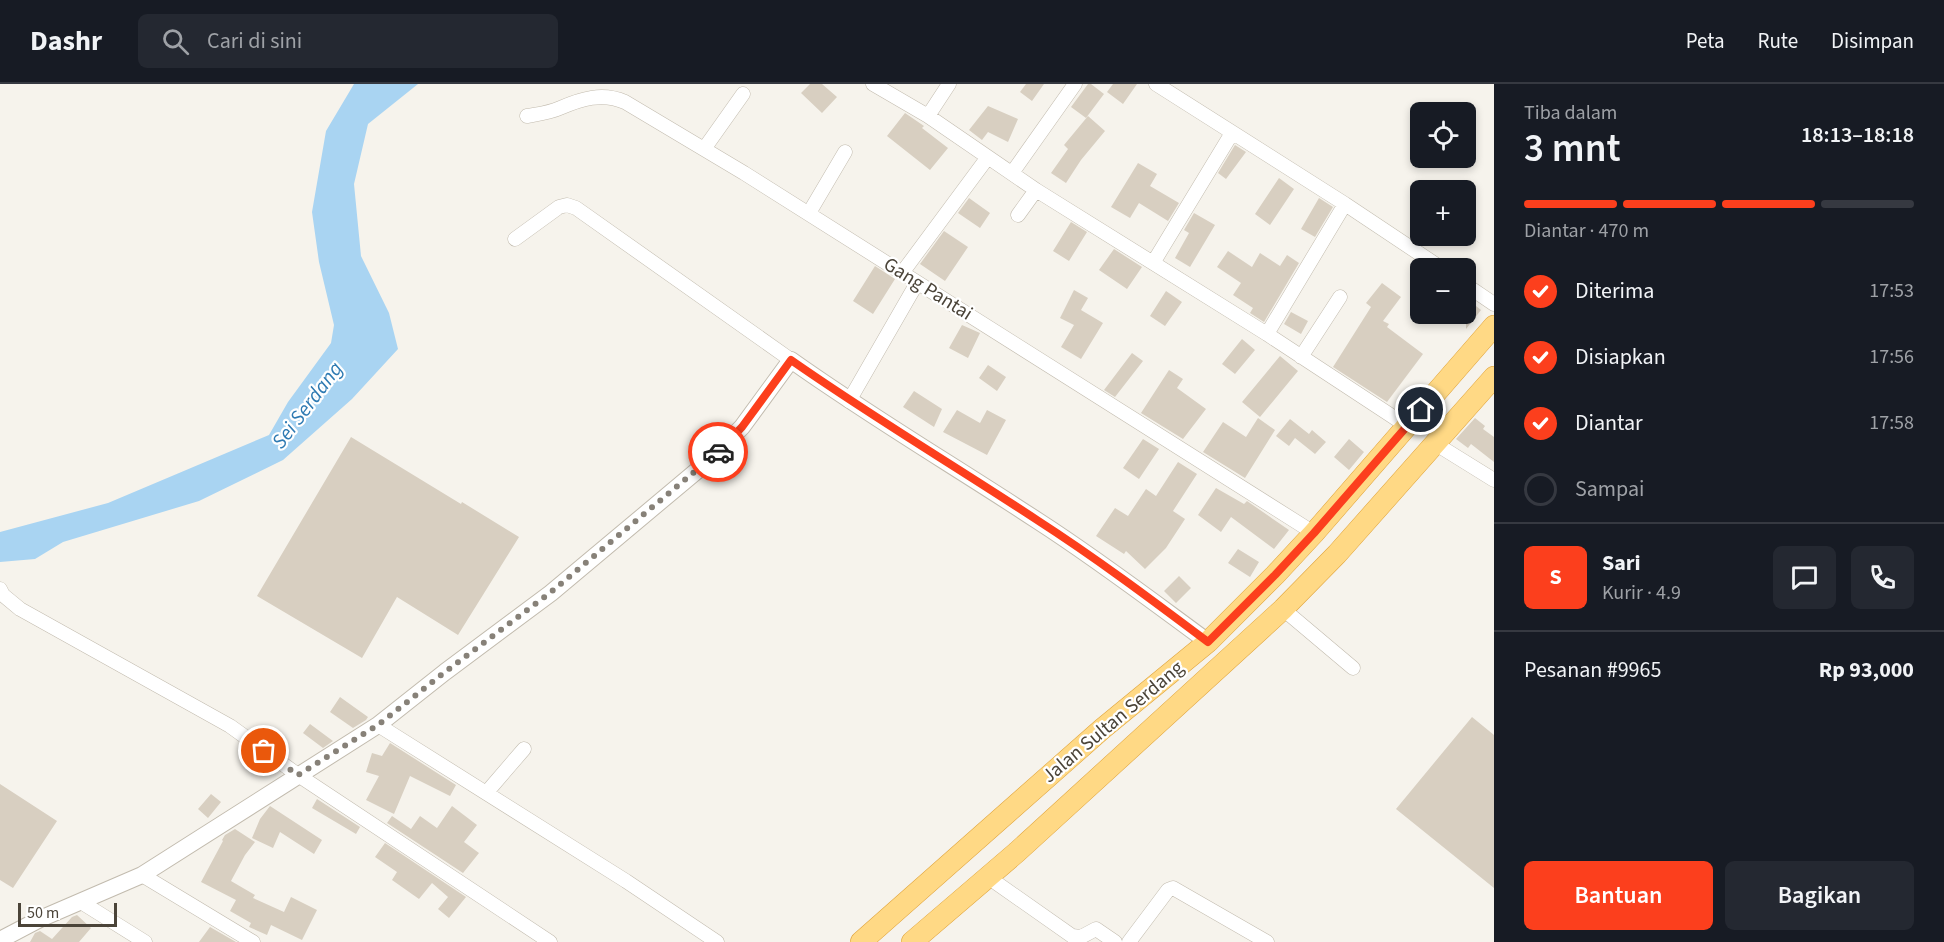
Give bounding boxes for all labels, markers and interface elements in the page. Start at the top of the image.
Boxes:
search box [138,14,558,68]
text: Dashr [30,21,102,61]
icon: search [159,25,192,58]
text: Cari di sini [207,25,302,57]
text: Peta [1686,26,1724,56]
text: Rute [1757,26,1798,56]
text: Disimpan [1831,26,1914,56]
text: Tiba dalam [1524,99,1617,127]
map controls [1410,102,1476,324]
button: locate [1410,102,1476,168]
text: 18:13–18:18 [1801,119,1914,151]
text: 3 mnt [1524,121,1621,177]
button: + [1410,180,1476,246]
text: Diantar · 470 m [1524,217,1649,245]
street label: Gang Pantai [878,251,978,327]
button: − [1410,258,1476,324]
icon: check [1524,275,1557,308]
text: Diterima [1575,275,1654,307]
text: 17:53 [1869,277,1914,305]
icon: check [1524,341,1557,374]
text: Disiapkan [1575,341,1666,373]
text: 17:56 [1869,343,1914,371]
water label: Sei Serdang [264,355,350,455]
pin [1395,384,1446,435]
icon: home [1404,393,1437,426]
icon: check [1524,407,1557,440]
text: Diantar [1575,407,1643,439]
text: 17:58 [1869,409,1914,437]
courier [688,422,748,482]
icon: car [702,436,735,469]
text: Sampai [1575,473,1644,505]
button: chat [1773,546,1836,609]
button: phone [1851,546,1914,609]
text: Sari [1602,547,1641,579]
text: S [1549,561,1562,593]
text: Kurir · 4.9 [1602,579,1681,607]
street label: Jalan Sultan Serdang [1036,654,1190,790]
text: Pesanan #9965 [1524,654,1661,686]
text: Rp 93,000 [1819,654,1914,686]
pin [238,725,289,776]
icon: bag [247,734,280,767]
button: Bantuan [1524,861,1713,930]
button: Bagikan [1725,861,1914,930]
scale bar [18,900,117,928]
text: 50 m [27,902,59,924]

